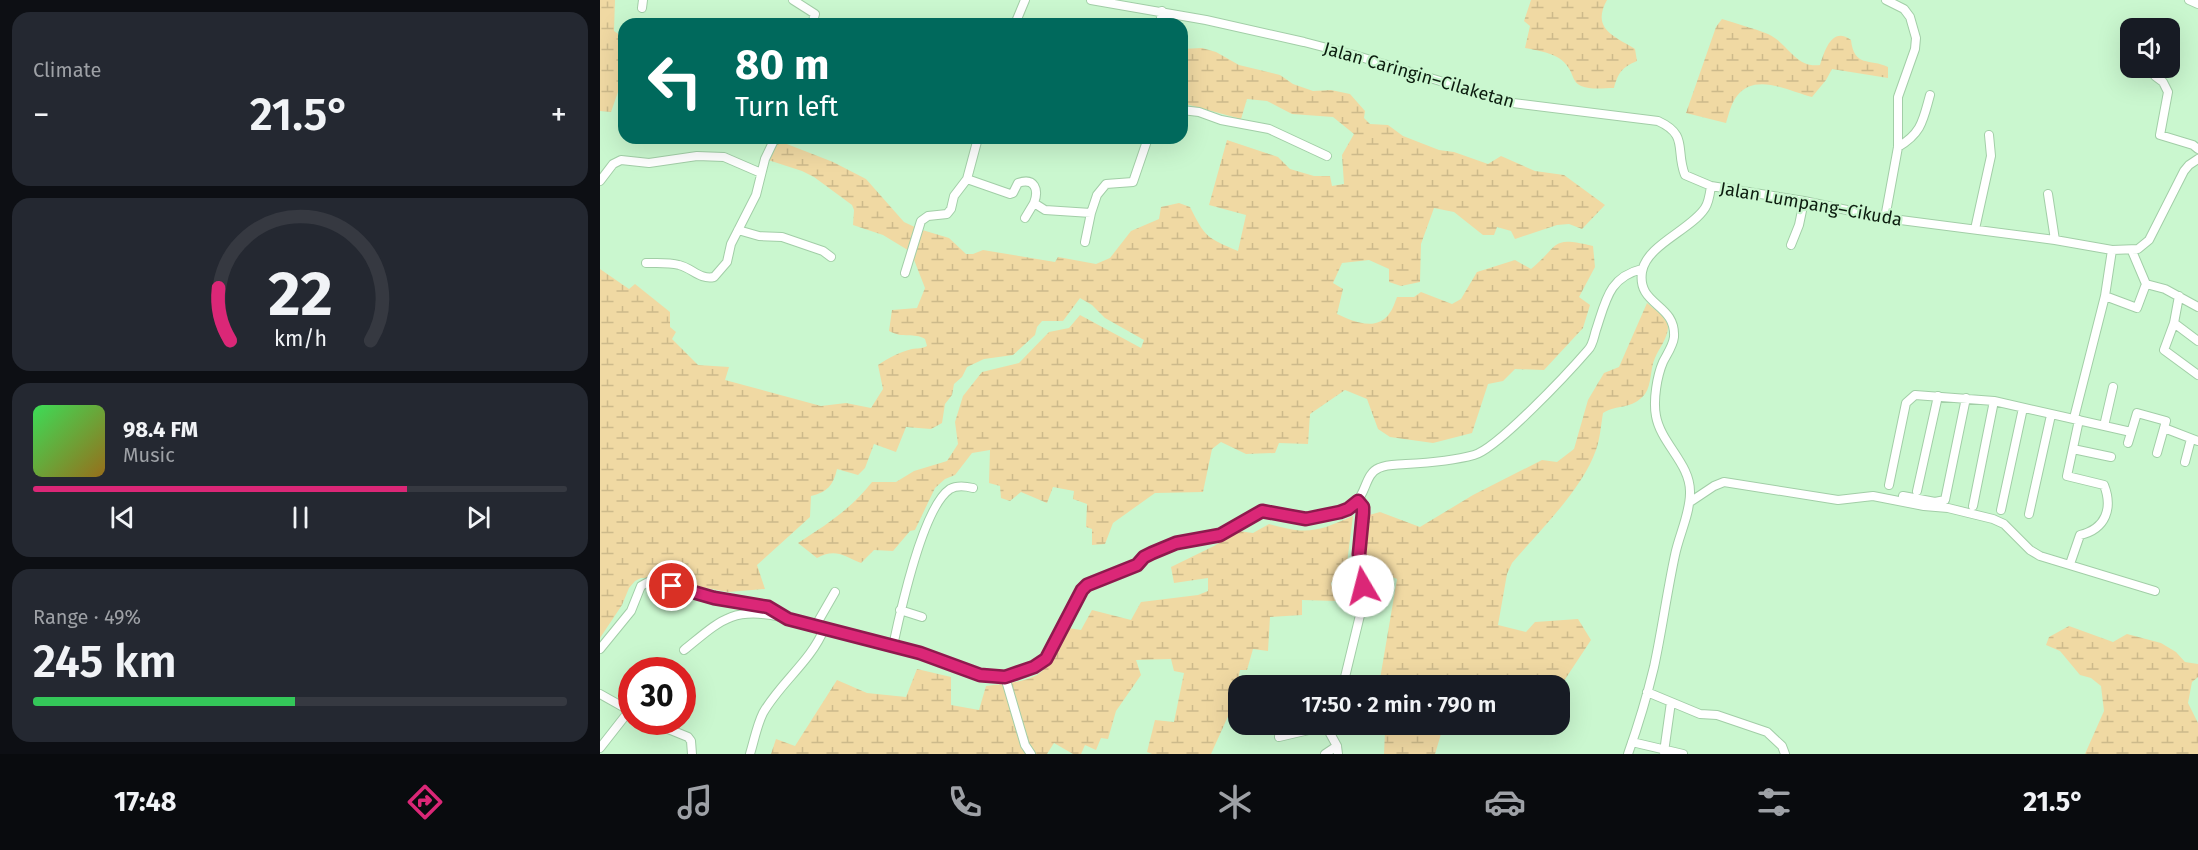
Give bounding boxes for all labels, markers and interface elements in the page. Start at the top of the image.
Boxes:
map controls [2120,18,2180,78]
button: sound [2120,18,2180,78]
street label: Jalan Caringin–Cilaketan [1321,37,1517,113]
text: 80 m [735,40,829,90]
icon: left [636,42,714,120]
text: Climate [33,58,101,82]
text: 21.5° [250,88,350,142]
text: Turn left [735,91,838,123]
text: − [33,95,50,135]
text: + [551,95,567,135]
street label: Jalan Lumpang–Cikuda [1718,177,1904,231]
text: 22 [268,257,332,332]
text: km/h [273,327,327,353]
text: 98.4 FM [123,416,198,443]
text: Music [123,443,175,467]
icon: previous [106,501,139,534]
icon: pause [284,501,317,534]
icon: next [462,501,495,534]
position arrow [1331,554,1395,618]
pin [646,560,697,611]
icon: arrive [655,569,688,602]
text: Range · 49% [33,605,141,629]
text: 245 km [33,635,177,689]
speed limit sign: 30 [618,657,696,735]
text: 17:50 · 2 min · 790 m [1302,691,1497,718]
icon: directions [404,781,446,823]
icon: music [674,781,716,823]
icon: phone [944,781,986,823]
icon: climate [1214,781,1256,823]
icon: car [1484,781,1526,823]
icon: filters [1753,781,1795,823]
text: 17:48 [114,786,176,818]
text: 21.5° [2023,786,2084,818]

